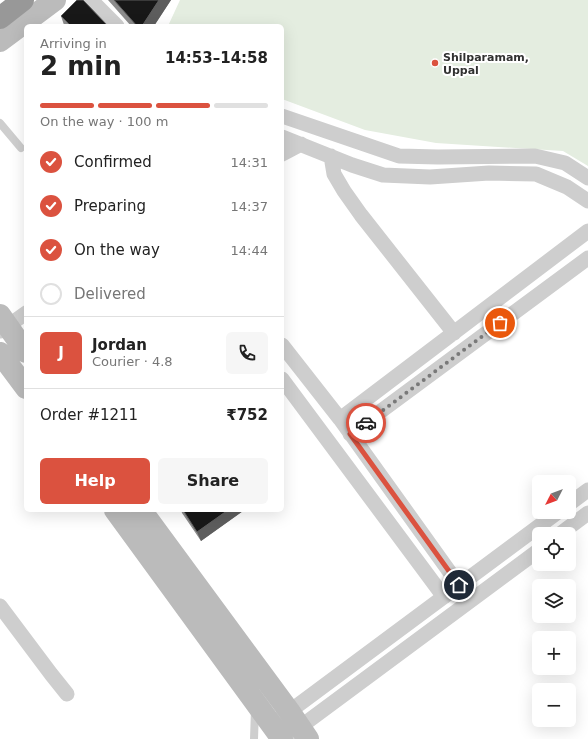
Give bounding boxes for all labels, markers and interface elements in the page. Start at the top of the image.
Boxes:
text: Arriving in [40,36,107,51]
text: 14:53–14:58 [165,49,268,67]
text: 2 min [40,51,122,81]
place label: Shilparamam, Uppal [443,51,529,77]
marker: Shilparamam, Uppal [430,58,440,68]
text: On the way · 100 m [40,114,168,129]
icon: check [40,151,62,173]
text: Confirmed [74,153,152,171]
text: 14:31 [231,155,268,170]
icon: check [40,195,62,217]
text: Preparing [74,197,146,215]
text: 14:37 [231,199,268,214]
icon: check [40,239,62,261]
text: On the way [74,241,160,259]
text: 14:44 [231,243,268,258]
text: Delivered [74,285,146,303]
pin [483,306,517,340]
icon: bag [489,312,511,334]
button: phone [226,332,268,374]
text: Jordan [92,336,147,354]
text: J [58,344,64,362]
text: Courier · 4.8 [92,354,173,369]
courier [346,403,386,443]
text: Order #1211 [40,406,138,424]
text: ₹752 [226,406,268,424]
icon: car [355,412,377,434]
button: Help [40,458,150,504]
button: Share [158,458,268,504]
north arrow [532,475,576,519]
map controls [532,475,576,727]
button: locate [532,527,576,571]
pin [442,568,476,602]
icon: home [448,574,470,596]
button: layers [532,579,576,623]
button: + [532,631,576,675]
button: − [532,683,576,727]

